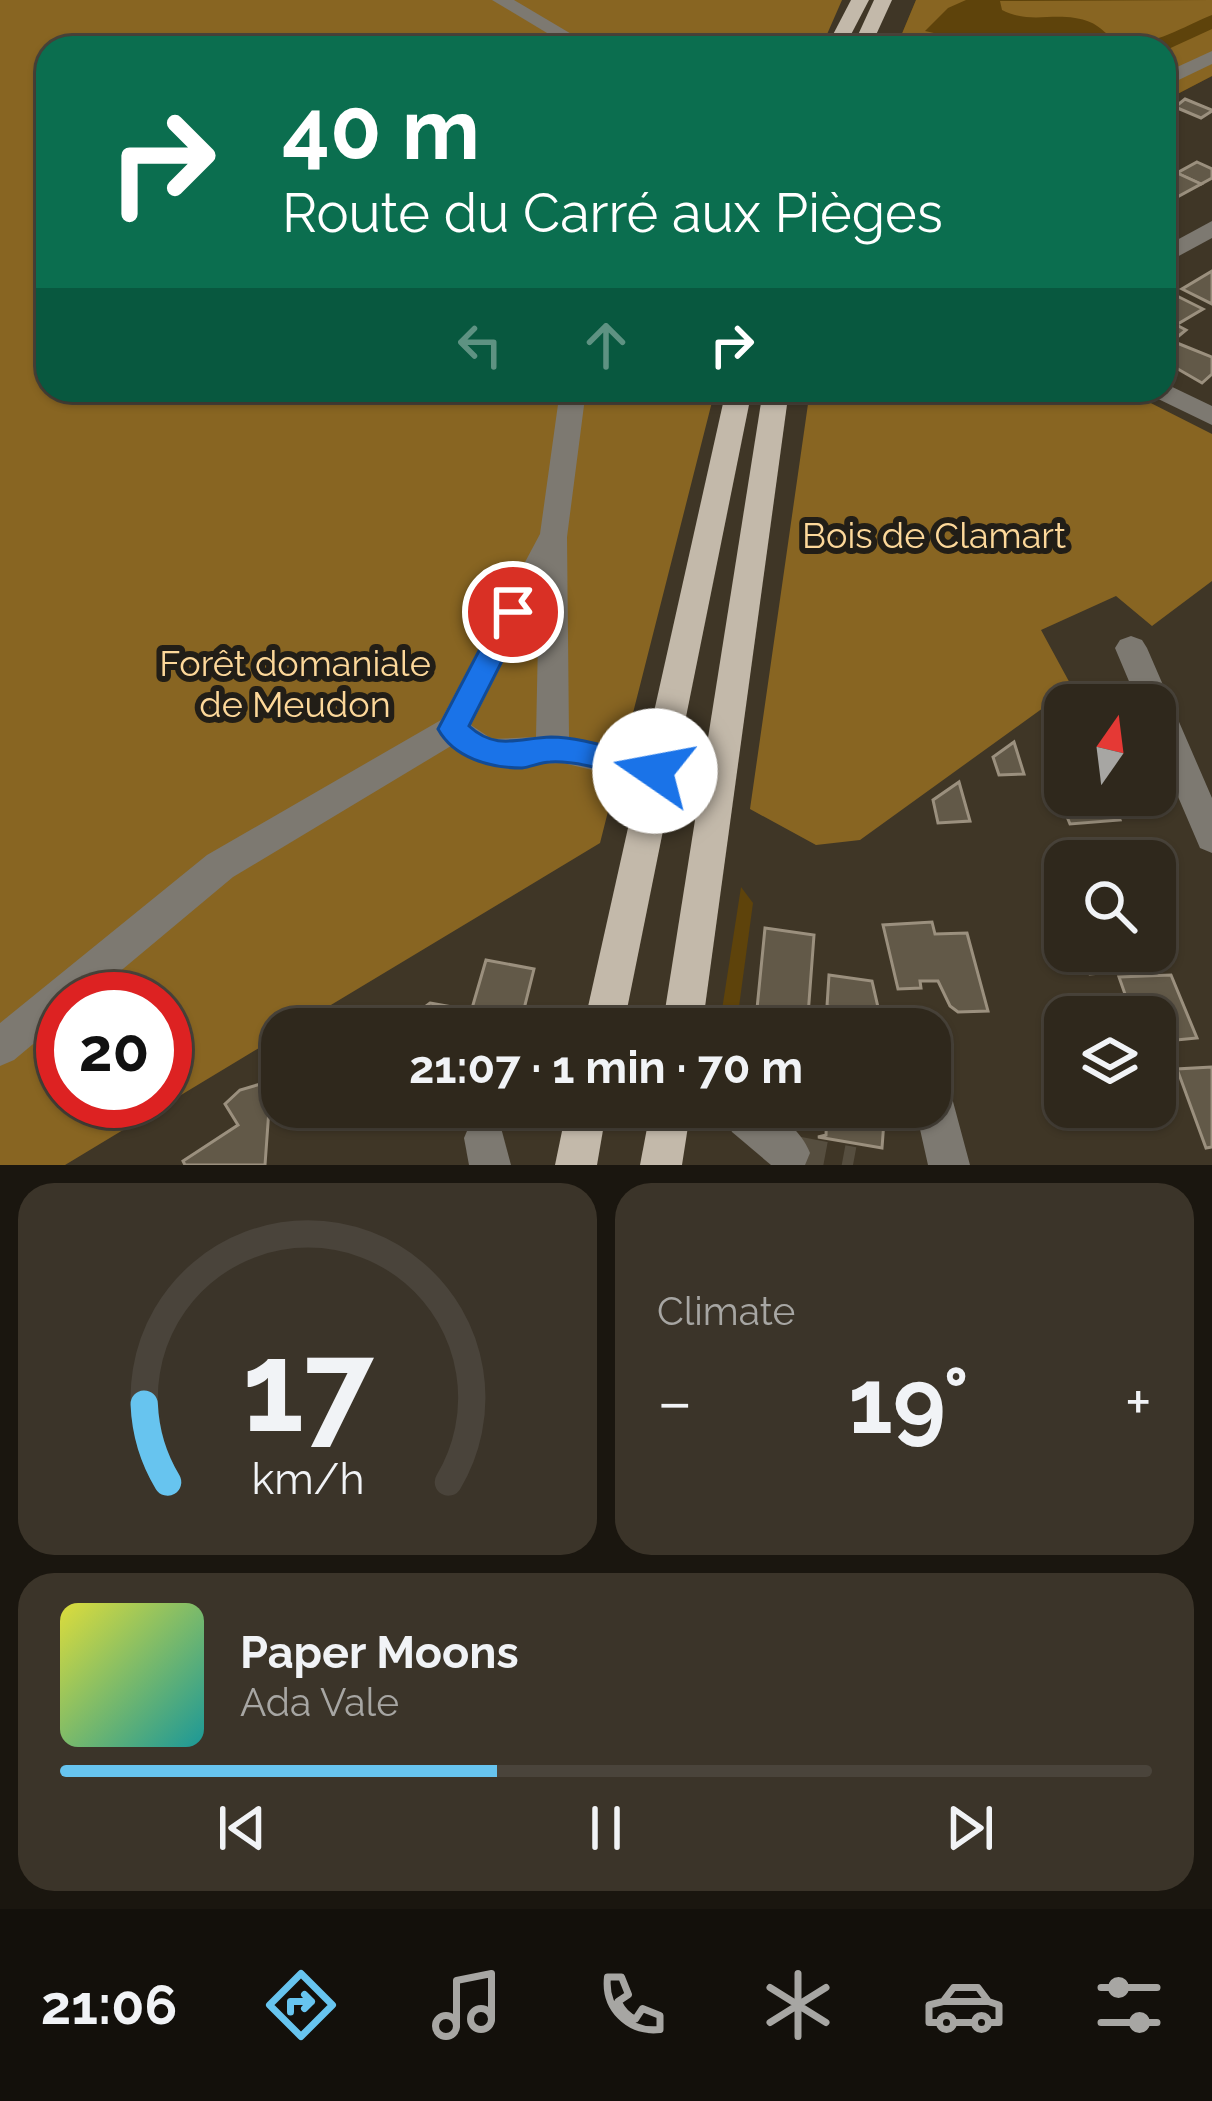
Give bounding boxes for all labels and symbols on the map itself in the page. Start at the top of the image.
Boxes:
park label: Bois de Clamart [802,514,1066,556]
pin [462,561,564,663]
park label: Forêt domaniale de Meudon [159,642,431,725]
north arrow [1044,684,1176,816]
position arrow [592,708,718,834]
speed limit sign: 20 [36,972,192,1128]

